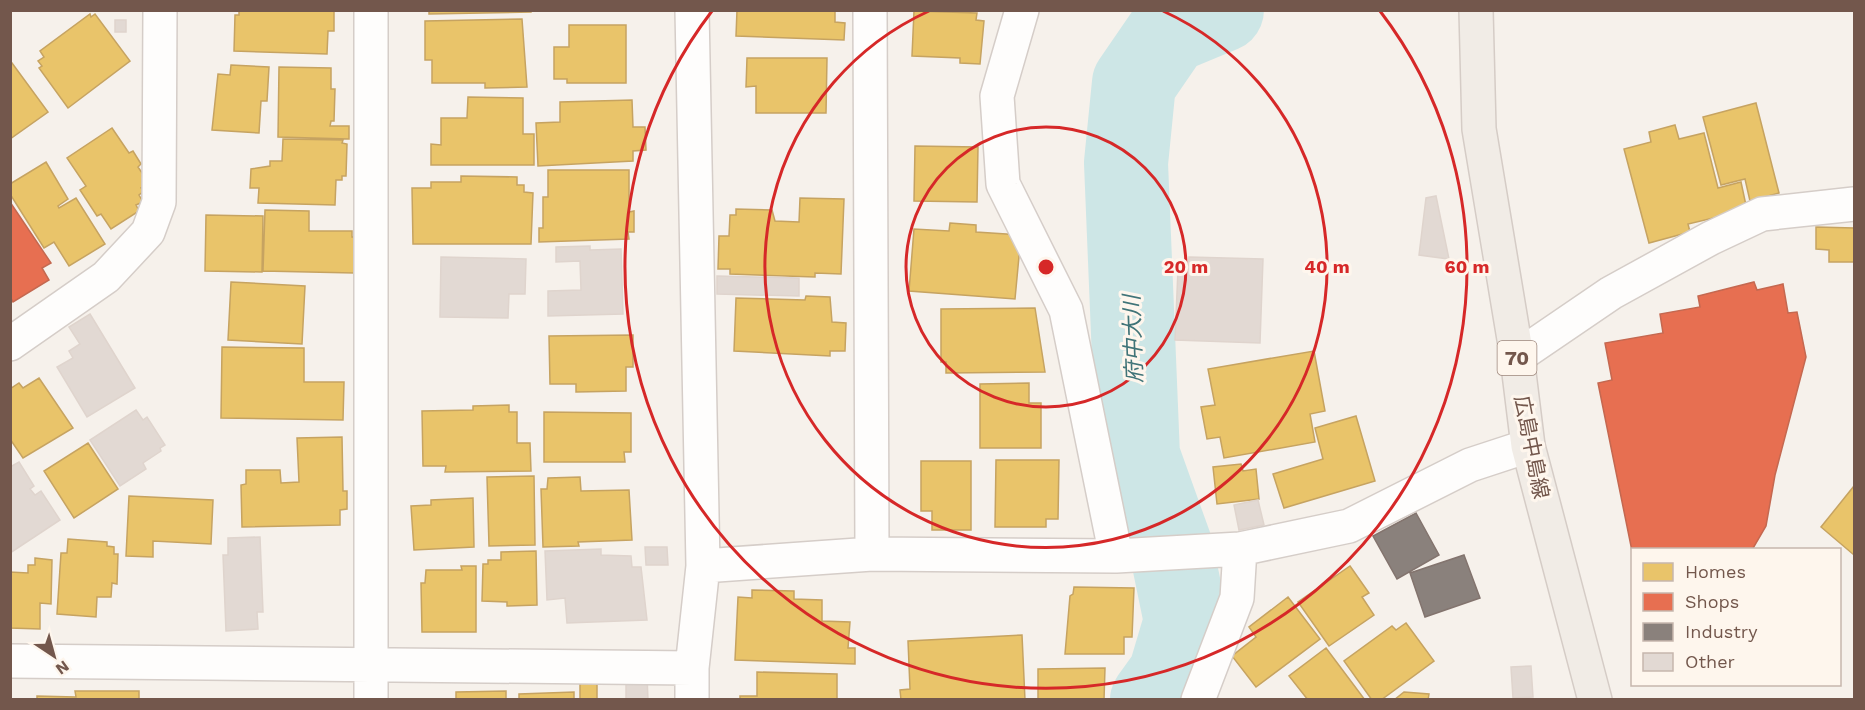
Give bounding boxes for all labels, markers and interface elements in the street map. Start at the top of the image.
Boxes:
text: 20 m [1164,256,1208,277]
text: 40 m [1304,256,1350,277]
text: 60 m [1445,256,1489,277]
centre of rings [1036,257,1056,277]
water label: 府中大川 [1119,293,1147,383]
road number: 70 [1498,341,1537,375]
street label: 広島中島線 [1510,393,1554,501]
legend [1631,548,1841,686]
text: Homes [1685,561,1746,582]
text: Shops [1685,591,1739,612]
text: Industry [1685,621,1758,642]
north arrow [24,626,84,686]
text: Other [1685,651,1735,672]
text: N [52,657,73,679]

